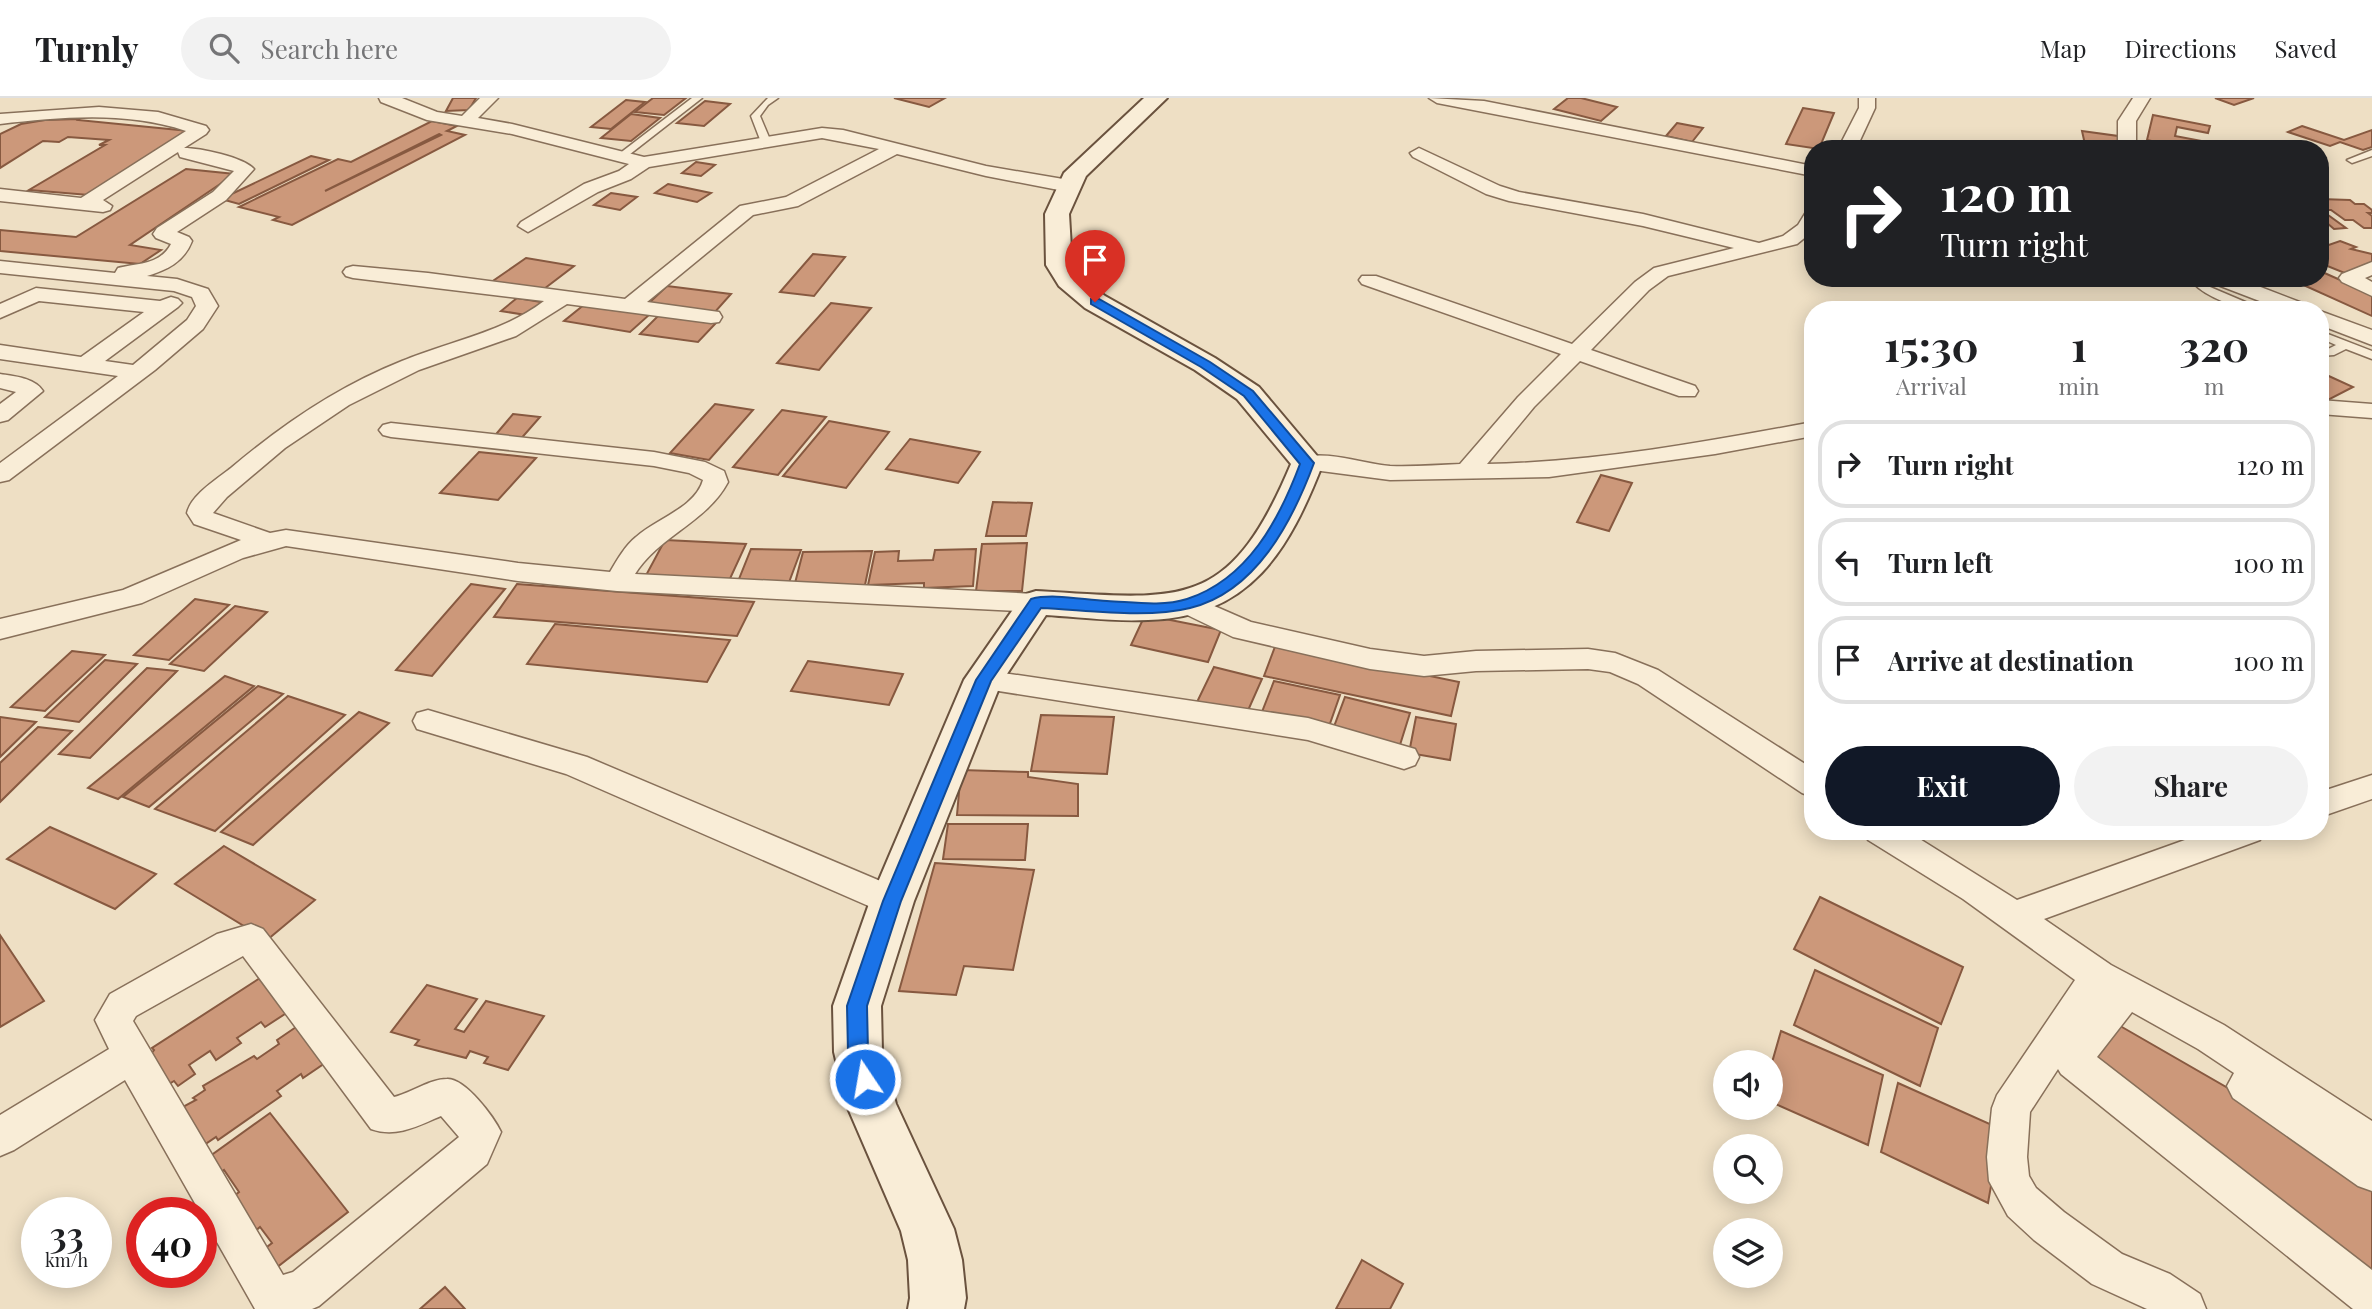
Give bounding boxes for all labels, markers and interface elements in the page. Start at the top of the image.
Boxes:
search box [181,17,671,80]
text: Turnly [35,26,139,70]
icon: search [205,29,243,67]
text: Search here [261,31,398,66]
text: Map [2040,32,2086,64]
text: Directions [2124,32,2237,64]
text: Saved [2275,32,2337,64]
text: 120 m [1940,159,2072,224]
icon: right [1825,168,1916,259]
text: Turn right [1940,222,2088,265]
pin [1065,230,1125,302]
icon: arrive [1076,241,1114,279]
text: 15:30 [1884,317,1979,373]
text: 1 [2071,317,2087,373]
text: 320 [2179,317,2249,373]
text: Arrival [1896,370,1967,401]
text: min [2059,370,2100,401]
text: m [2204,370,2224,401]
icon: right [1829,445,1867,483]
text: Turn right [1888,447,2014,482]
text: 120 m [2237,447,2304,482]
icon: left [1829,543,1867,581]
text: Turn left [1888,545,1993,580]
text: 100 m [2234,545,2304,580]
icon: arrive [1829,641,1867,679]
text: Arrive at destination [1888,643,2134,678]
text: 100 m [2234,643,2304,678]
button: Exit [1825,746,2060,826]
button: Share [2074,746,2308,826]
position arrow [828,1042,902,1116]
map controls [1713,1050,1783,1288]
button: sound [1713,1050,1783,1120]
button: search [1713,1134,1783,1204]
speed limit sign: 40 [126,1197,217,1288]
text: 33 [49,1210,84,1257]
button: layers [1713,1218,1783,1288]
text: km/h [45,1248,88,1272]

